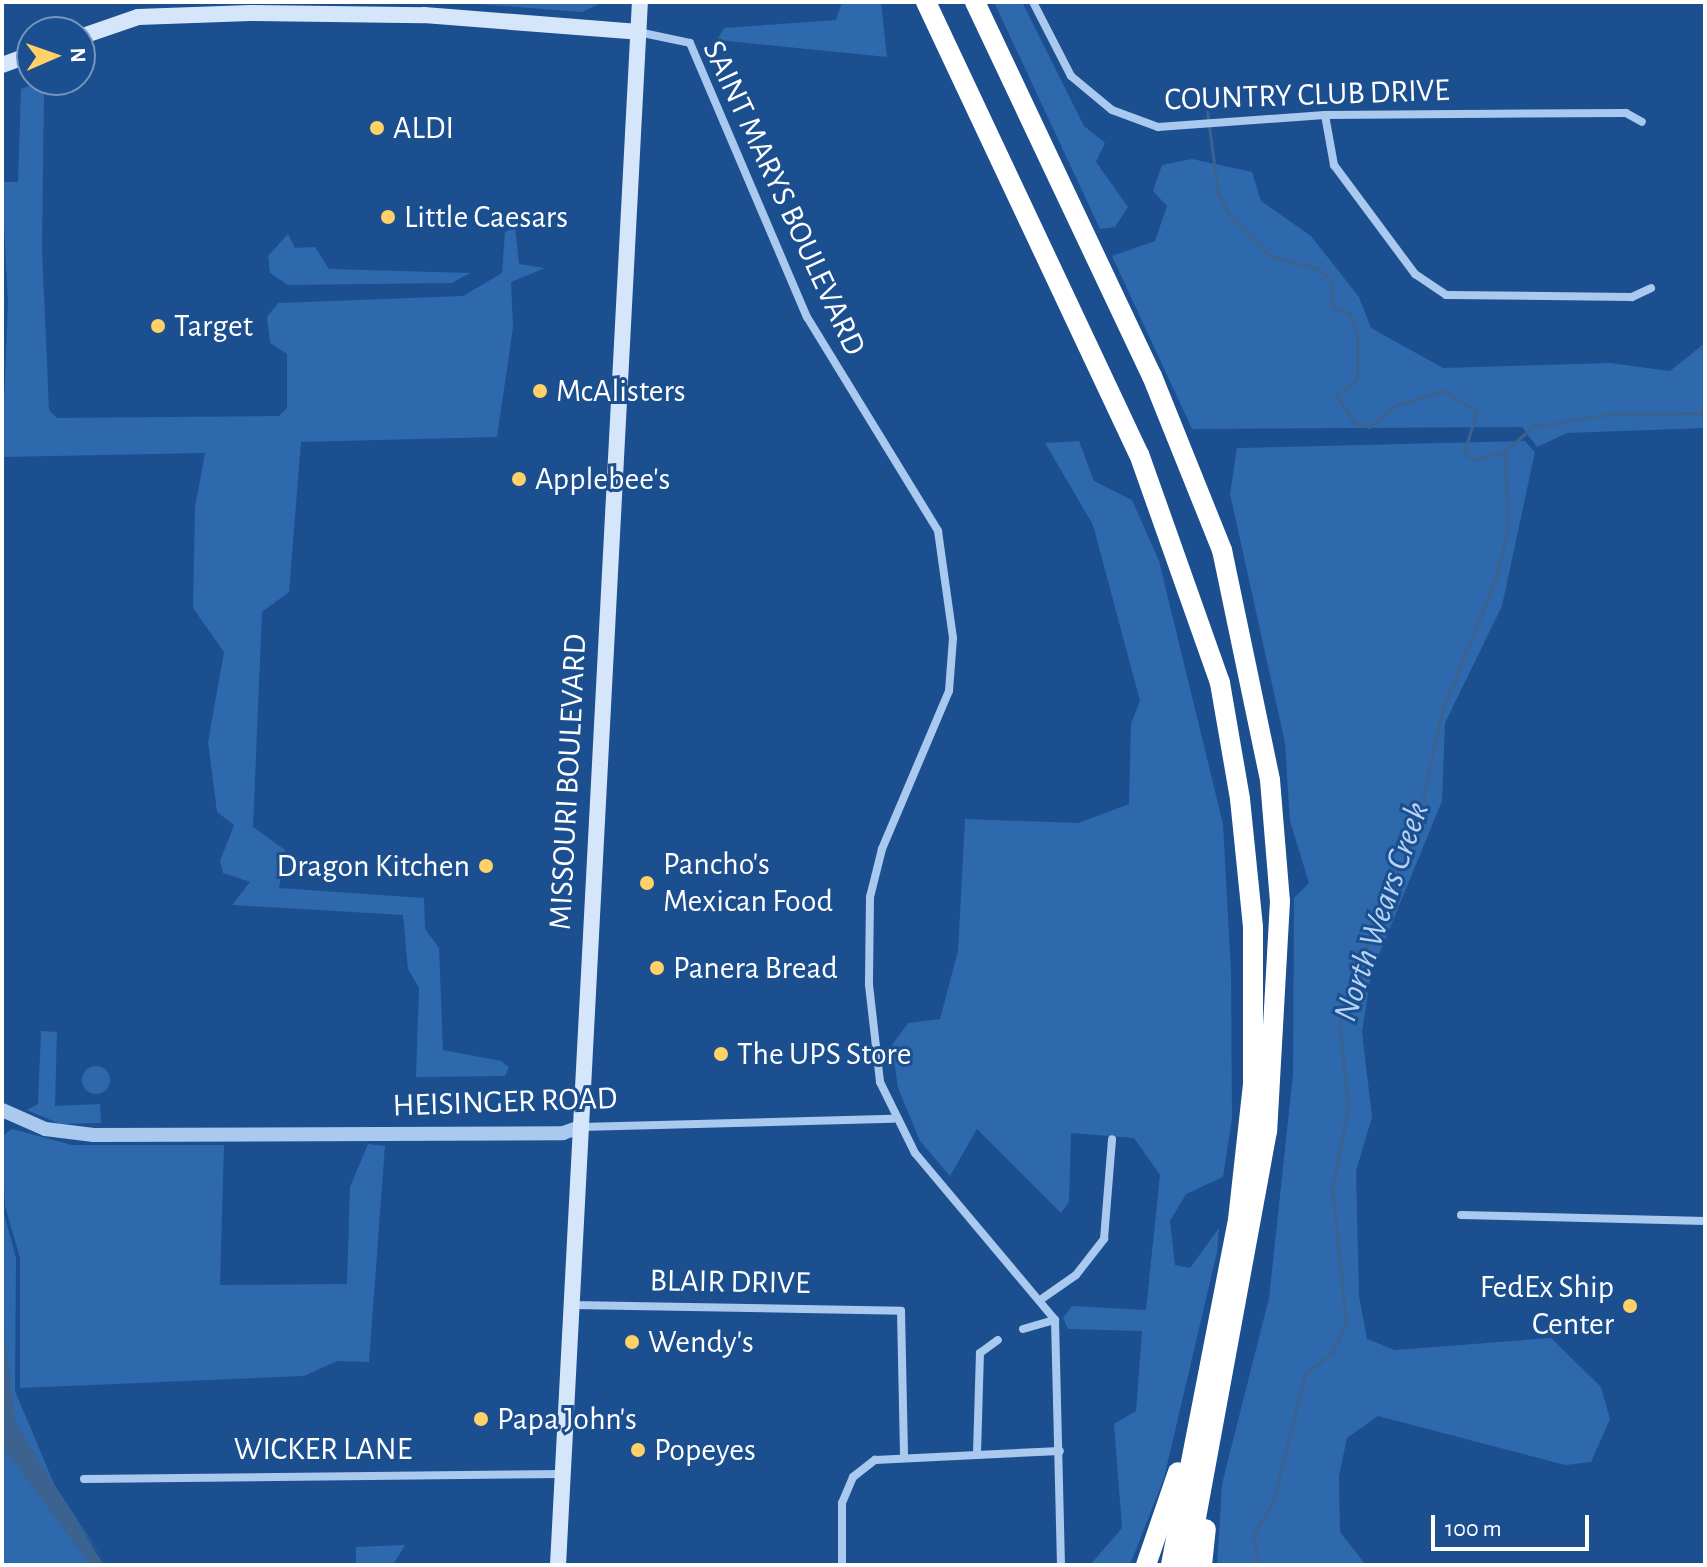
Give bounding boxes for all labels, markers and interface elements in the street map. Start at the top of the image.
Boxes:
north arrow [16,16,96,96]
street label: SAINT MARYS BOULEVARD [694,34,874,362]
text: N [67,47,89,63]
street label: COUNTRY CLUB DRIVE [1164,71,1450,119]
place label: ALDI [393,109,454,147]
marker: ALDI [368,119,386,137]
place label: Little Caesars [404,198,568,236]
marker: Little Caesars [379,208,397,226]
place label: Target [174,307,253,345]
marker: Target [149,317,167,335]
place label: McAlisters [556,372,686,410]
marker: McAlisters [531,382,549,400]
place label: Applebee's [535,460,670,498]
marker: Applebee's [510,470,528,488]
street label: MISSOURI BOULEVARD [541,633,595,931]
water label: North Wears Creek [1325,797,1439,1027]
place label: Pancho's Mexican Food [663,846,833,921]
place label: Dragon Kitchen [277,847,470,885]
marker: Dragon Kitchen [477,857,495,875]
marker: Pancho's Mexican Food [638,874,656,892]
place label: Panera Bread [673,949,838,987]
marker: Panera Bread [648,959,666,977]
place label: The UPS Store [737,1035,911,1073]
marker: The UPS Store [712,1045,730,1063]
street label: HEISINGER ROAD [392,1079,618,1125]
street label: BLAIR DRIVE [649,1261,811,1303]
place label: FedEx Ship Center [1480,1269,1614,1344]
marker: FedEx Ship Center [1621,1297,1639,1315]
place label: Wendy's [648,1323,754,1361]
marker: Wendy's [623,1333,641,1351]
place label: Papa John's [497,1400,637,1438]
marker: Papa John's [472,1410,490,1428]
street label: WICKER LANE [234,1430,412,1468]
place label: Popeyes [654,1431,756,1469]
marker: Popeyes [629,1441,647,1459]
scale bar [1435,1499,1593,1549]
text: 100 m [1445,1517,1502,1541]

